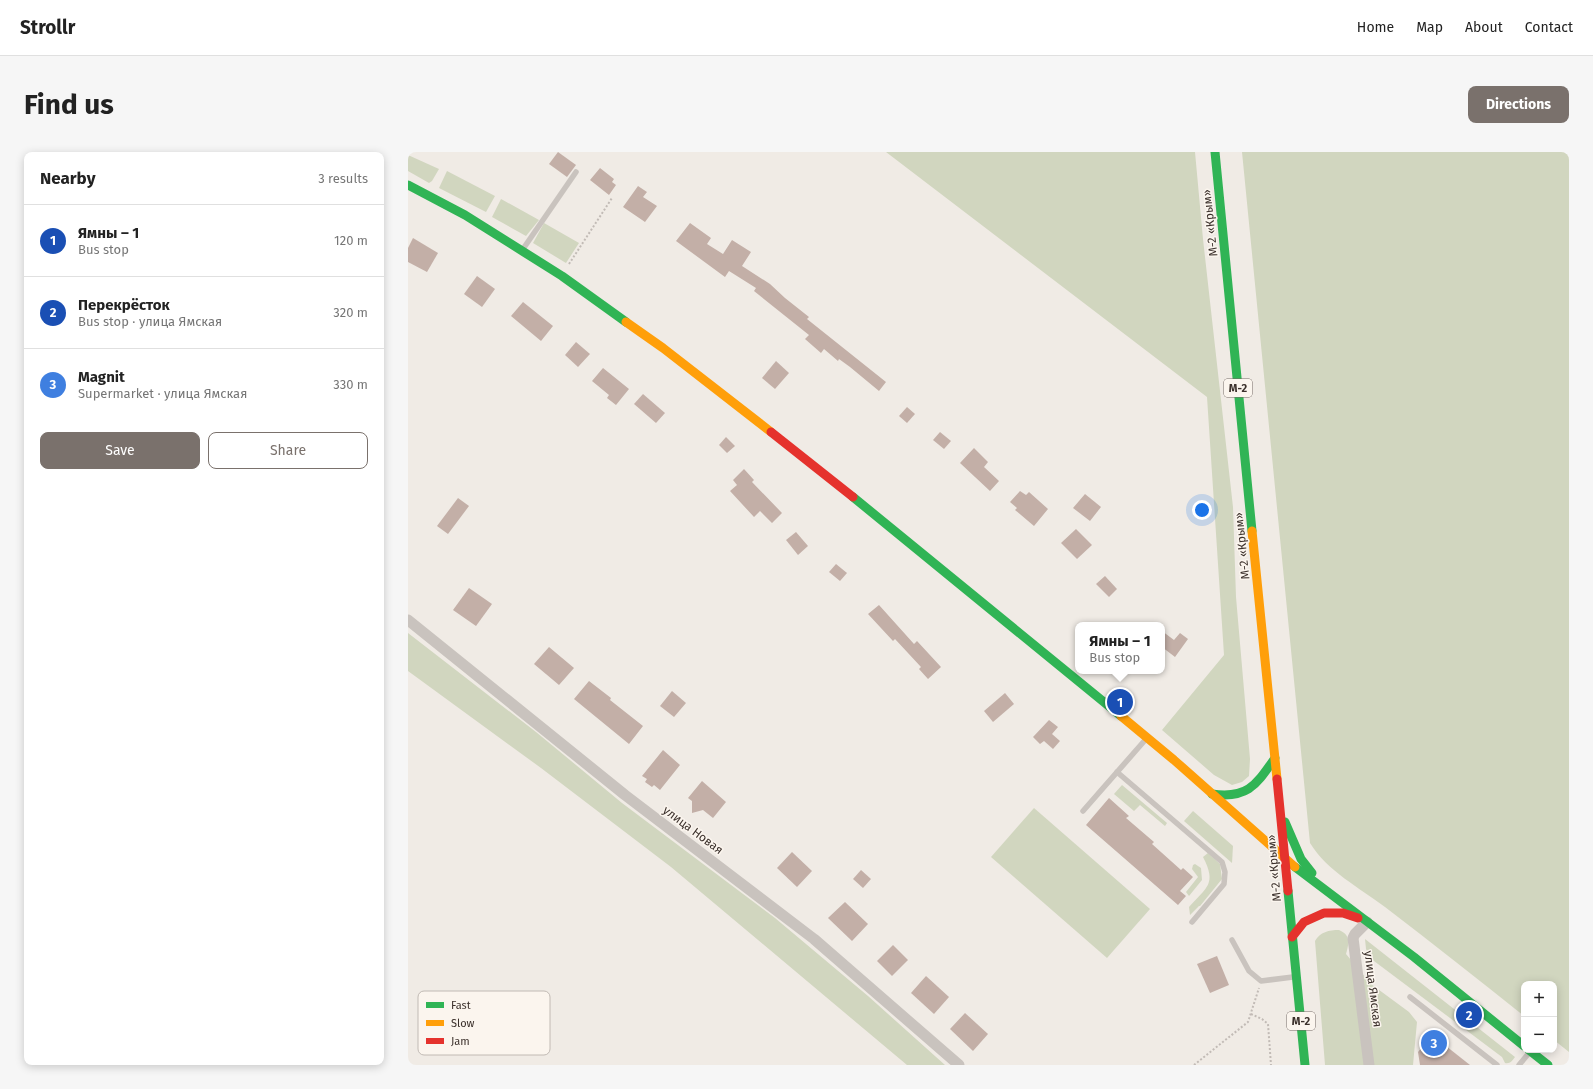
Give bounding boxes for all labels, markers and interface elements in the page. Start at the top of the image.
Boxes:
text: Strollr [20,16,75,39]
text: Home [1357,19,1394,36]
text: Map [1416,19,1443,36]
text: About [1465,19,1503,36]
text: Contact [1525,19,1573,36]
button: Directions [1468,86,1569,123]
text: Find us [24,88,114,121]
text: Nearby [40,168,95,189]
text: 3 results [318,171,368,186]
street label: М-2 «Крым» [1199,189,1220,257]
text: Ямны – 1 [78,224,139,242]
text: 1 [50,233,56,248]
text: 120 m [334,233,368,248]
text: Bus stop [78,242,129,257]
text: Перекрёсток [78,296,170,314]
text: 2 [50,305,56,320]
text: 320 m [333,305,368,320]
text: Bus stop · улица Ямская [78,314,222,329]
text: Magnit [78,368,125,386]
text: 3 [50,377,56,392]
text: 330 m [333,377,368,392]
road number: М-2 [1224,379,1252,397]
text: Supermarket · улица Ямская [78,386,247,401]
button: Save [40,432,200,469]
button: Share [208,432,368,469]
your location [1192,500,1212,520]
street label: М-2 «Крым» [1231,512,1252,580]
popup [1075,622,1165,674]
text: Ямны – 1 [1089,632,1151,650]
text: Bus stop [1089,650,1140,665]
pin: 1 [1107,687,1133,717]
street label: улица Новая [660,803,726,857]
street label: М-2 «Крым» [1264,834,1284,902]
street label: улица Ямская [1361,950,1385,1028]
map controls [1521,981,1557,1053]
button: + [1521,981,1557,1017]
legend [418,991,550,1055]
text: Fast [451,999,471,1012]
pin: 2 [1456,1000,1482,1030]
road number: М-2 [1287,1012,1315,1030]
text: Slow [451,1017,475,1030]
button: − [1521,1017,1557,1053]
pin: 3 [1421,1028,1447,1058]
text: Jam [451,1035,470,1048]

